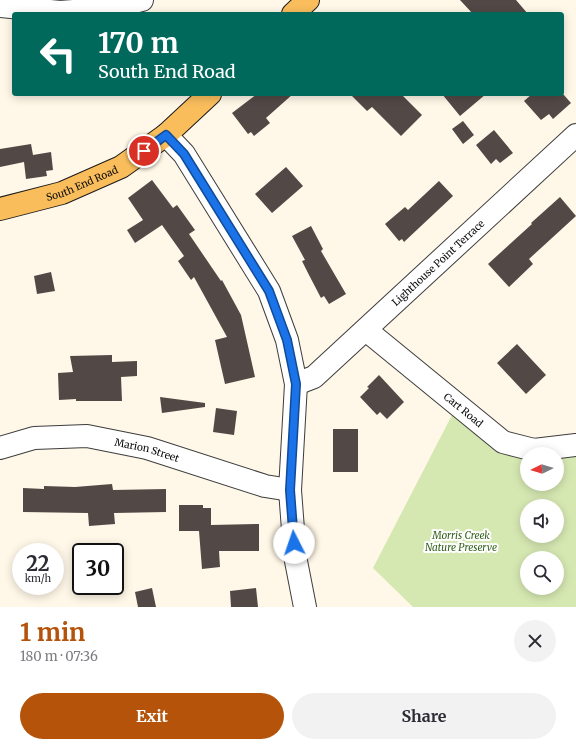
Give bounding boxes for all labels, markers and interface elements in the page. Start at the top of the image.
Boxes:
text: 170 m [98,25,179,61]
icon: left [32,28,84,80]
text: South End Road [98,60,236,83]
pin [127,134,161,168]
icon: arrive [133,140,155,162]
street label: South End Road [45,163,120,204]
street label: Lighthouse Point Terrace [389,217,487,309]
street label: Cart Road [441,390,486,430]
street label: Marion Street [113,436,181,465]
north arrow [520,447,564,491]
map controls [520,447,564,595]
button: sound [520,499,564,543]
position arrow [273,522,315,564]
park label: Morris Creek Nature Preserve [425,529,497,554]
speed limit sign: 30 [72,543,124,595]
text: 22 [26,551,50,576]
button: search [520,551,564,595]
text: km/h [25,572,51,585]
text: 1 min [20,617,85,648]
button: close [514,620,556,662]
text: 180 m · 07:36 [20,648,98,665]
button: Exit [20,693,284,739]
button: Share [292,693,556,739]

